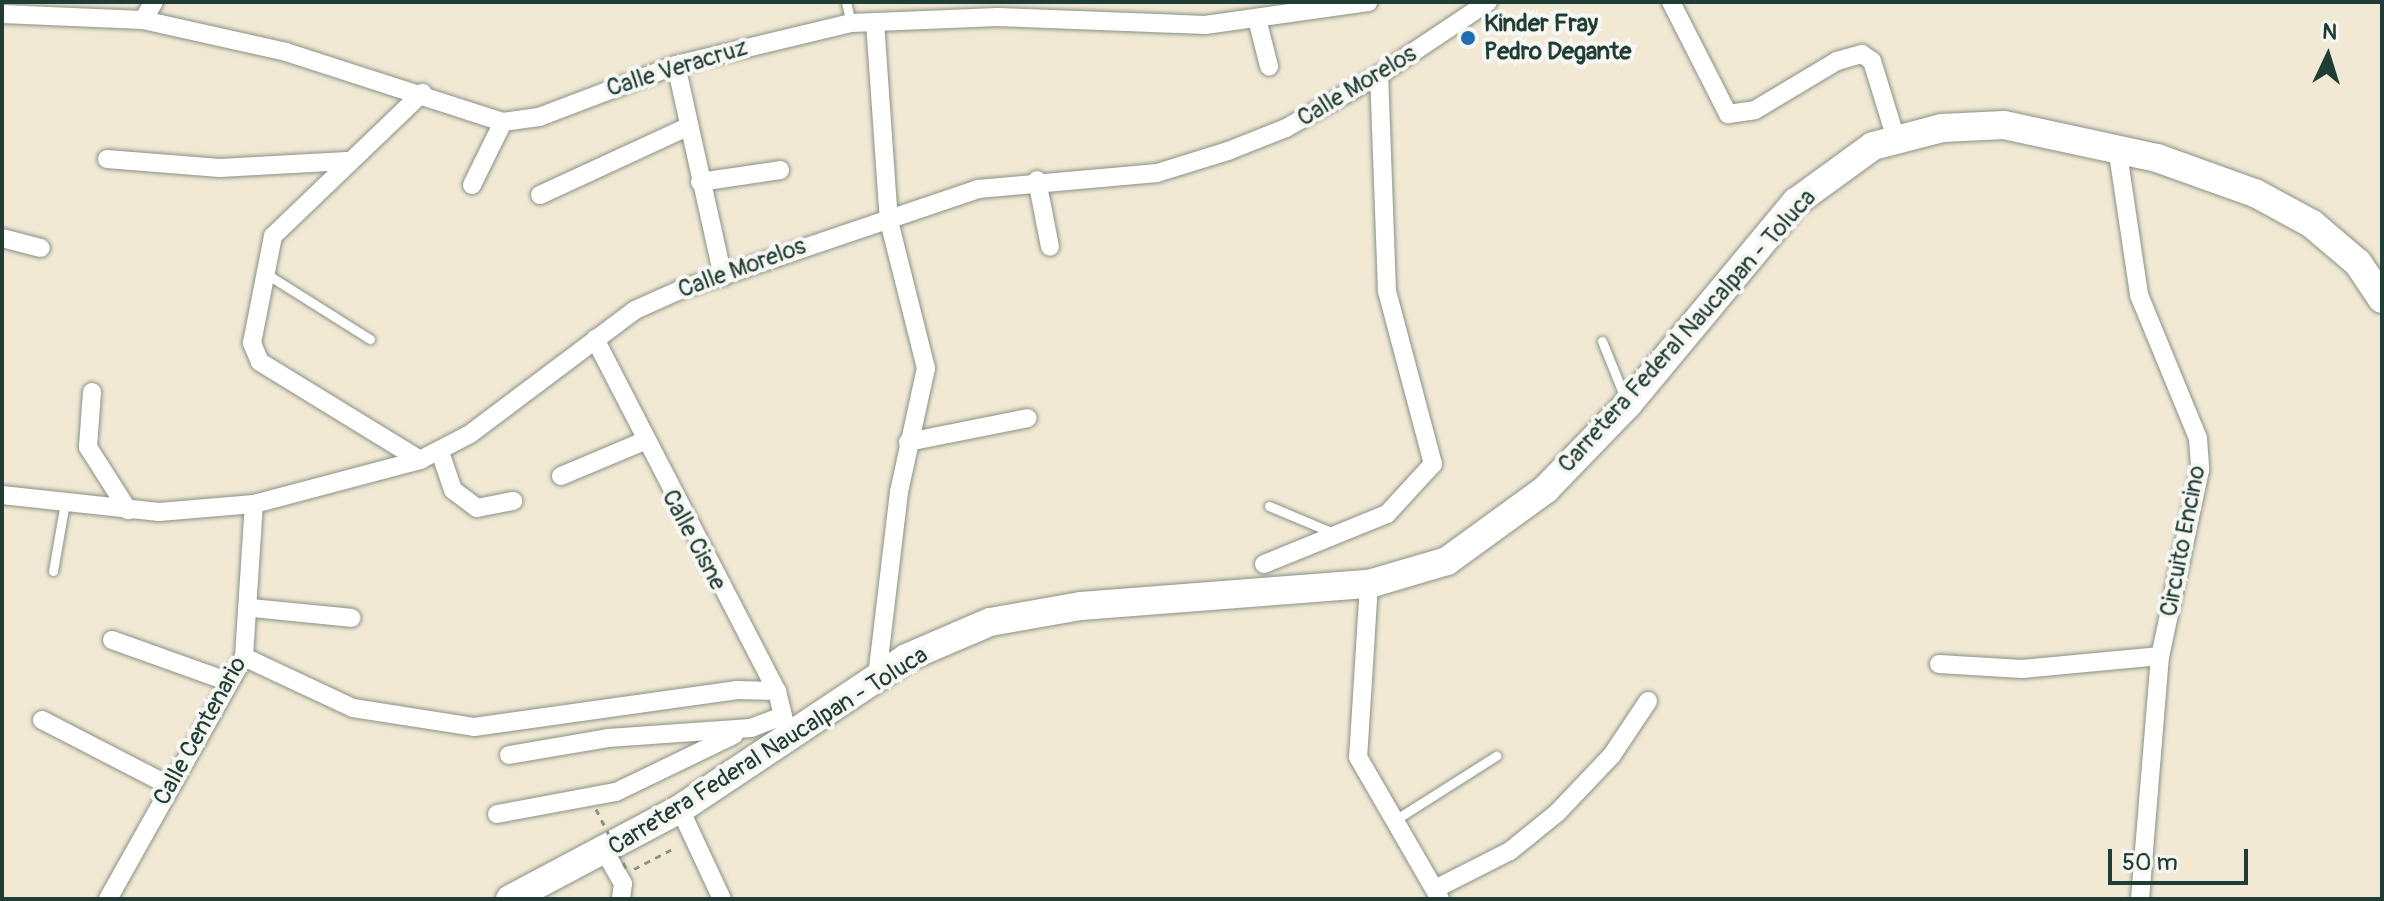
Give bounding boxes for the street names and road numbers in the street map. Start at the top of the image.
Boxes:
street label: Calle Veracruz [603,33,751,103]
street label: Calle Morelos [1292,39,1422,133]
street label: Carretera Federal Naucalpan - Toluca [1552,183,1822,479]
street label: Calle Morelos [674,232,810,304]
street label: Circuito Encino [2154,463,2212,619]
street label: Calle Cisne [656,485,732,595]
street label: Carretera Federal Naucalpan - Toluca [603,640,933,862]
street label: Calle Centenario [147,652,253,810]

